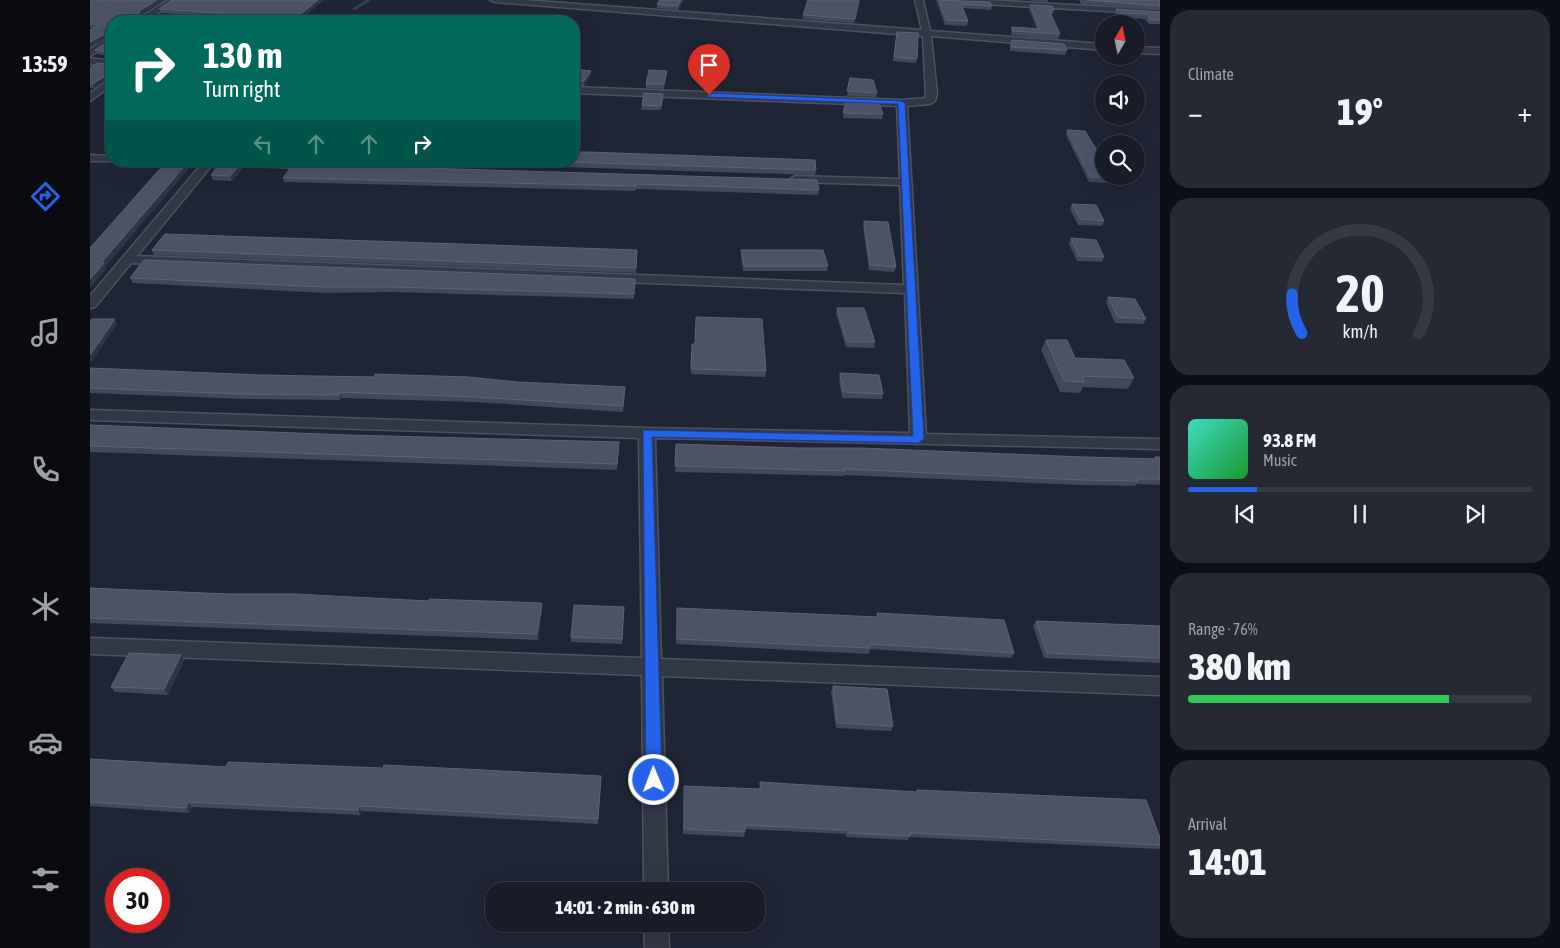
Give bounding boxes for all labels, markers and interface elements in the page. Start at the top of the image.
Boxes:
north arrow [1095,15,1145,65]
map controls [1095,15,1145,185]
icon: right [120,35,185,100]
text: 130 m [203,35,282,75]
pin [688,44,730,95]
text: 13:59 [22,51,68,77]
icon: arrive [695,51,723,79]
text: Climate [1188,65,1234,83]
button: sound [1095,75,1145,125]
text: Turn right [203,76,280,102]
text: 19° [1337,90,1383,133]
text: − [1188,96,1203,128]
text: + [1517,96,1532,128]
icon: left [249,130,277,158]
icon: ahead [302,130,330,158]
icon: ahead [355,130,383,158]
icon: right [408,130,436,158]
button: search [1095,135,1145,185]
icon: directions [28,179,63,214]
text: 20 [1336,263,1384,323]
icon: music [28,315,63,350]
text: km/h [1342,321,1378,342]
text: 93.8 FM [1263,429,1316,451]
text: Music [1263,451,1297,469]
icon: phone [28,452,63,487]
icon: previous [1231,500,1259,528]
icon: pause [1346,500,1374,528]
icon: next [1461,500,1489,528]
icon: climate [28,589,63,624]
text: Range · 76% [1188,620,1258,638]
text: 380 km [1188,645,1291,688]
icon: car [28,725,63,760]
position arrow [627,753,679,805]
text: Arrival [1188,815,1227,833]
text: 14:01 [1188,840,1267,883]
icon: filters [28,862,63,897]
speed limit sign: 30 [105,868,170,933]
text: 14:01 · 2 min · 630 m [555,896,695,918]

